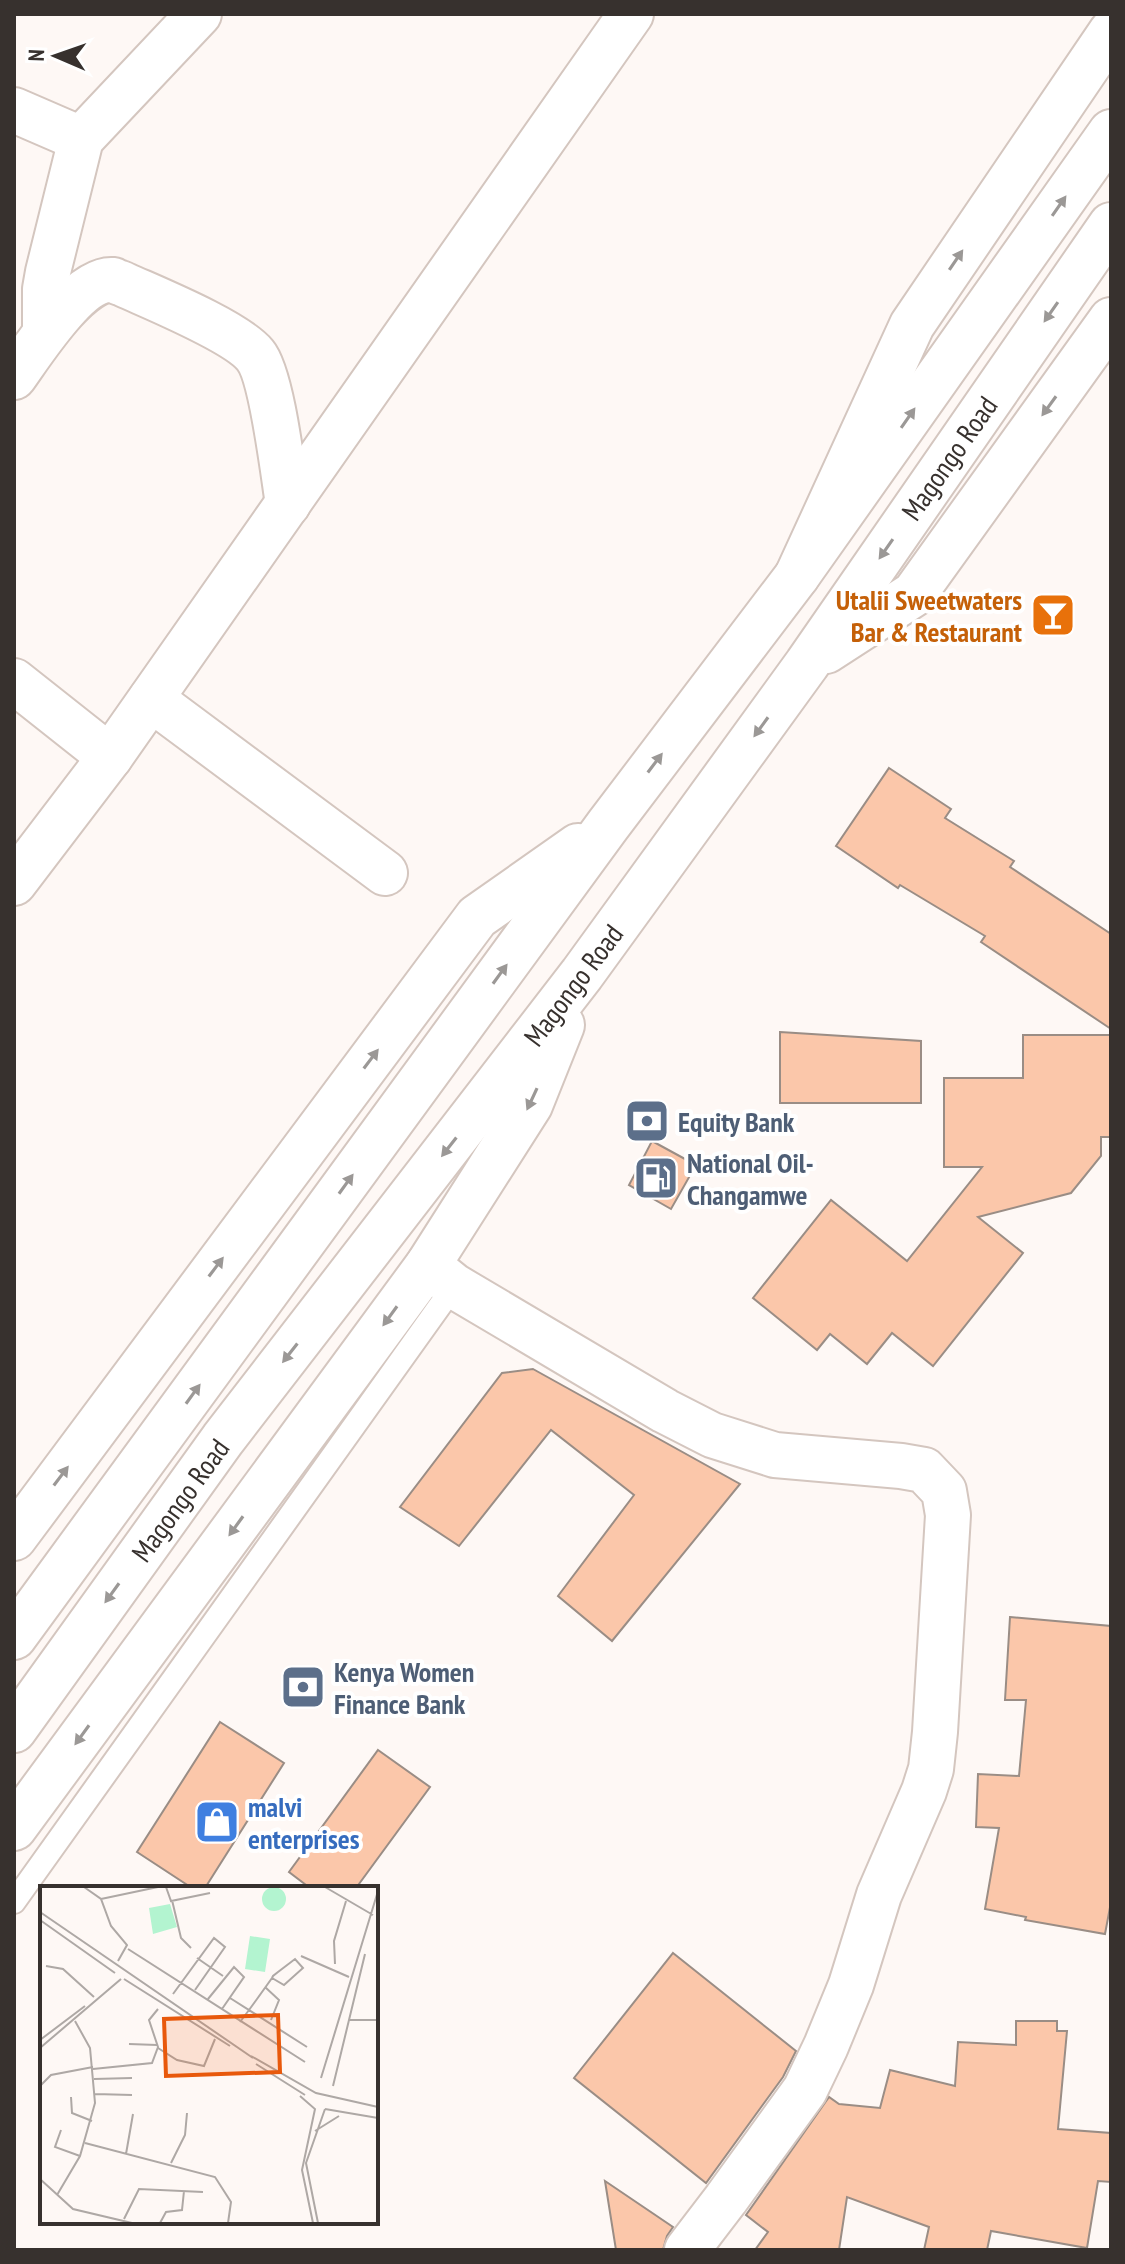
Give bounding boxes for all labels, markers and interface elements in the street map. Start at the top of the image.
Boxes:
north arrow [16,16,96,96]
text: N [22,49,50,62]
one-way arrow [1051,195,1066,216]
one-way arrow [948,250,963,271]
one-way arrow [1044,302,1059,323]
street label: Magongo Road [893,389,1005,527]
one-way arrow [1042,396,1057,417]
one-way arrow [900,407,916,428]
one-way arrow [879,539,894,560]
place label: Utalii Sweetwaters Bar & Restaurant [836,581,1022,650]
bar icon: Utalii Sweetwaters Bar & Restaurant [1029,591,1077,639]
one-way arrow [753,716,769,738]
one-way arrow [647,753,663,773]
street label: Magongo Road [515,917,631,1053]
one-way arrow [491,964,507,984]
one-way arrow [363,1048,379,1069]
one-way arrow [525,1087,539,1110]
bank icon: Equity Bank [623,1097,671,1145]
place label: Equity Bank [678,1103,795,1140]
one-way arrow [441,1137,458,1157]
place label: National Oil- Changamwe [687,1144,814,1213]
fuel station icon: National Oil- Changamwe [632,1154,680,1202]
one-way arrow [338,1173,353,1194]
one-way arrow [208,1256,224,1278]
one-way arrow [382,1305,398,1327]
one-way arrow [283,1343,299,1363]
one-way arrow [185,1383,200,1404]
street label: Magongo Road [123,1431,237,1569]
one-way arrow [52,1465,68,1486]
one-way arrow [229,1515,245,1536]
one-way arrow [105,1583,121,1604]
place label: Kenya Women Finance Bank [334,1653,474,1722]
bank icon: Kenya Women Finance Bank [279,1663,327,1711]
one-way arrow [75,1725,91,1746]
place label: malvi enterprises [248,1788,360,1857]
shop icon: malvi enterprises [193,1798,241,1846]
inset map [40,1886,378,2224]

